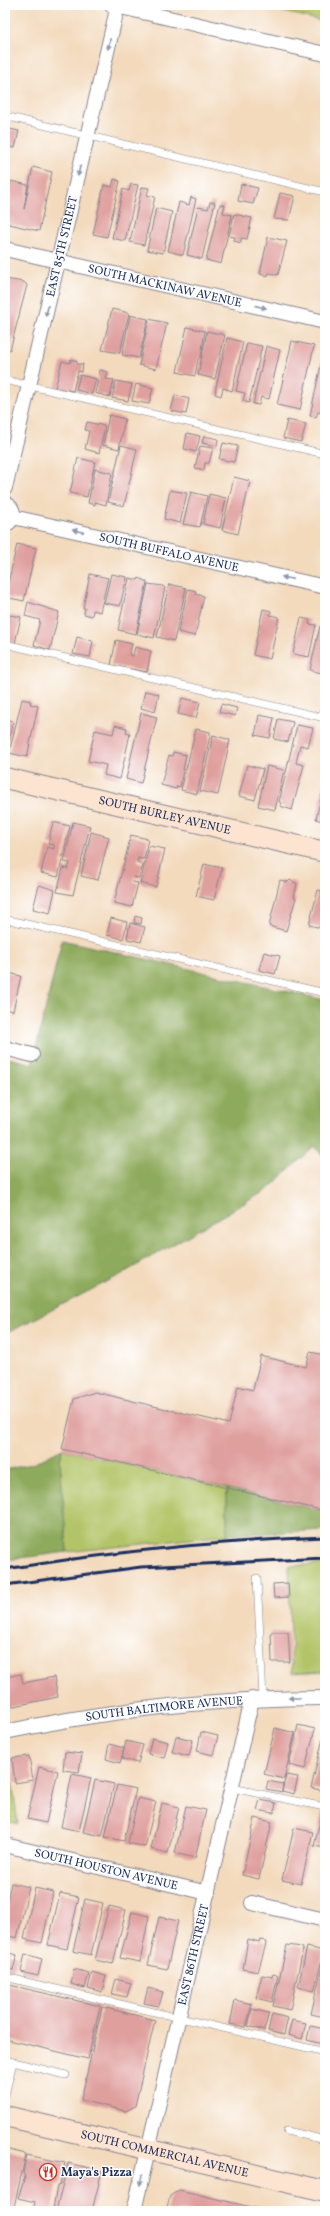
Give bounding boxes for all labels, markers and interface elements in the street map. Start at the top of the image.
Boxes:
one-way arrow [106,38,112,50]
one-way arrow [76,165,82,177]
street label: EAST 85TH STREET [43,195,82,299]
street label: SOUTH MACKINAW AVENUE [86,261,243,312]
one-way arrow [43,305,49,317]
one-way arrow [255,305,268,311]
one-way arrow [72,528,84,534]
street label: SOUTH BUFFALO AVENUE [98,530,240,576]
one-way arrow [281,575,293,581]
street label: SOUTH BURLEY AVENUE [97,793,232,839]
street label: SOUTH BALTIMORE AVENUE [84,1693,244,1726]
one-way arrow [287,1695,300,1701]
street label: SOUTH HOUSTON AVENUE [33,1845,179,1895]
street label: EAST 86TH STREET [175,1903,213,2007]
street label: SOUTH COMMERCIAL AVENUE [79,2127,250,2182]
restaurant icon: Maya's Pizza [38,2162,58,2182]
place label: Maya's Pizza [61,2165,133,2181]
one-way arrow [138,2174,144,2187]

